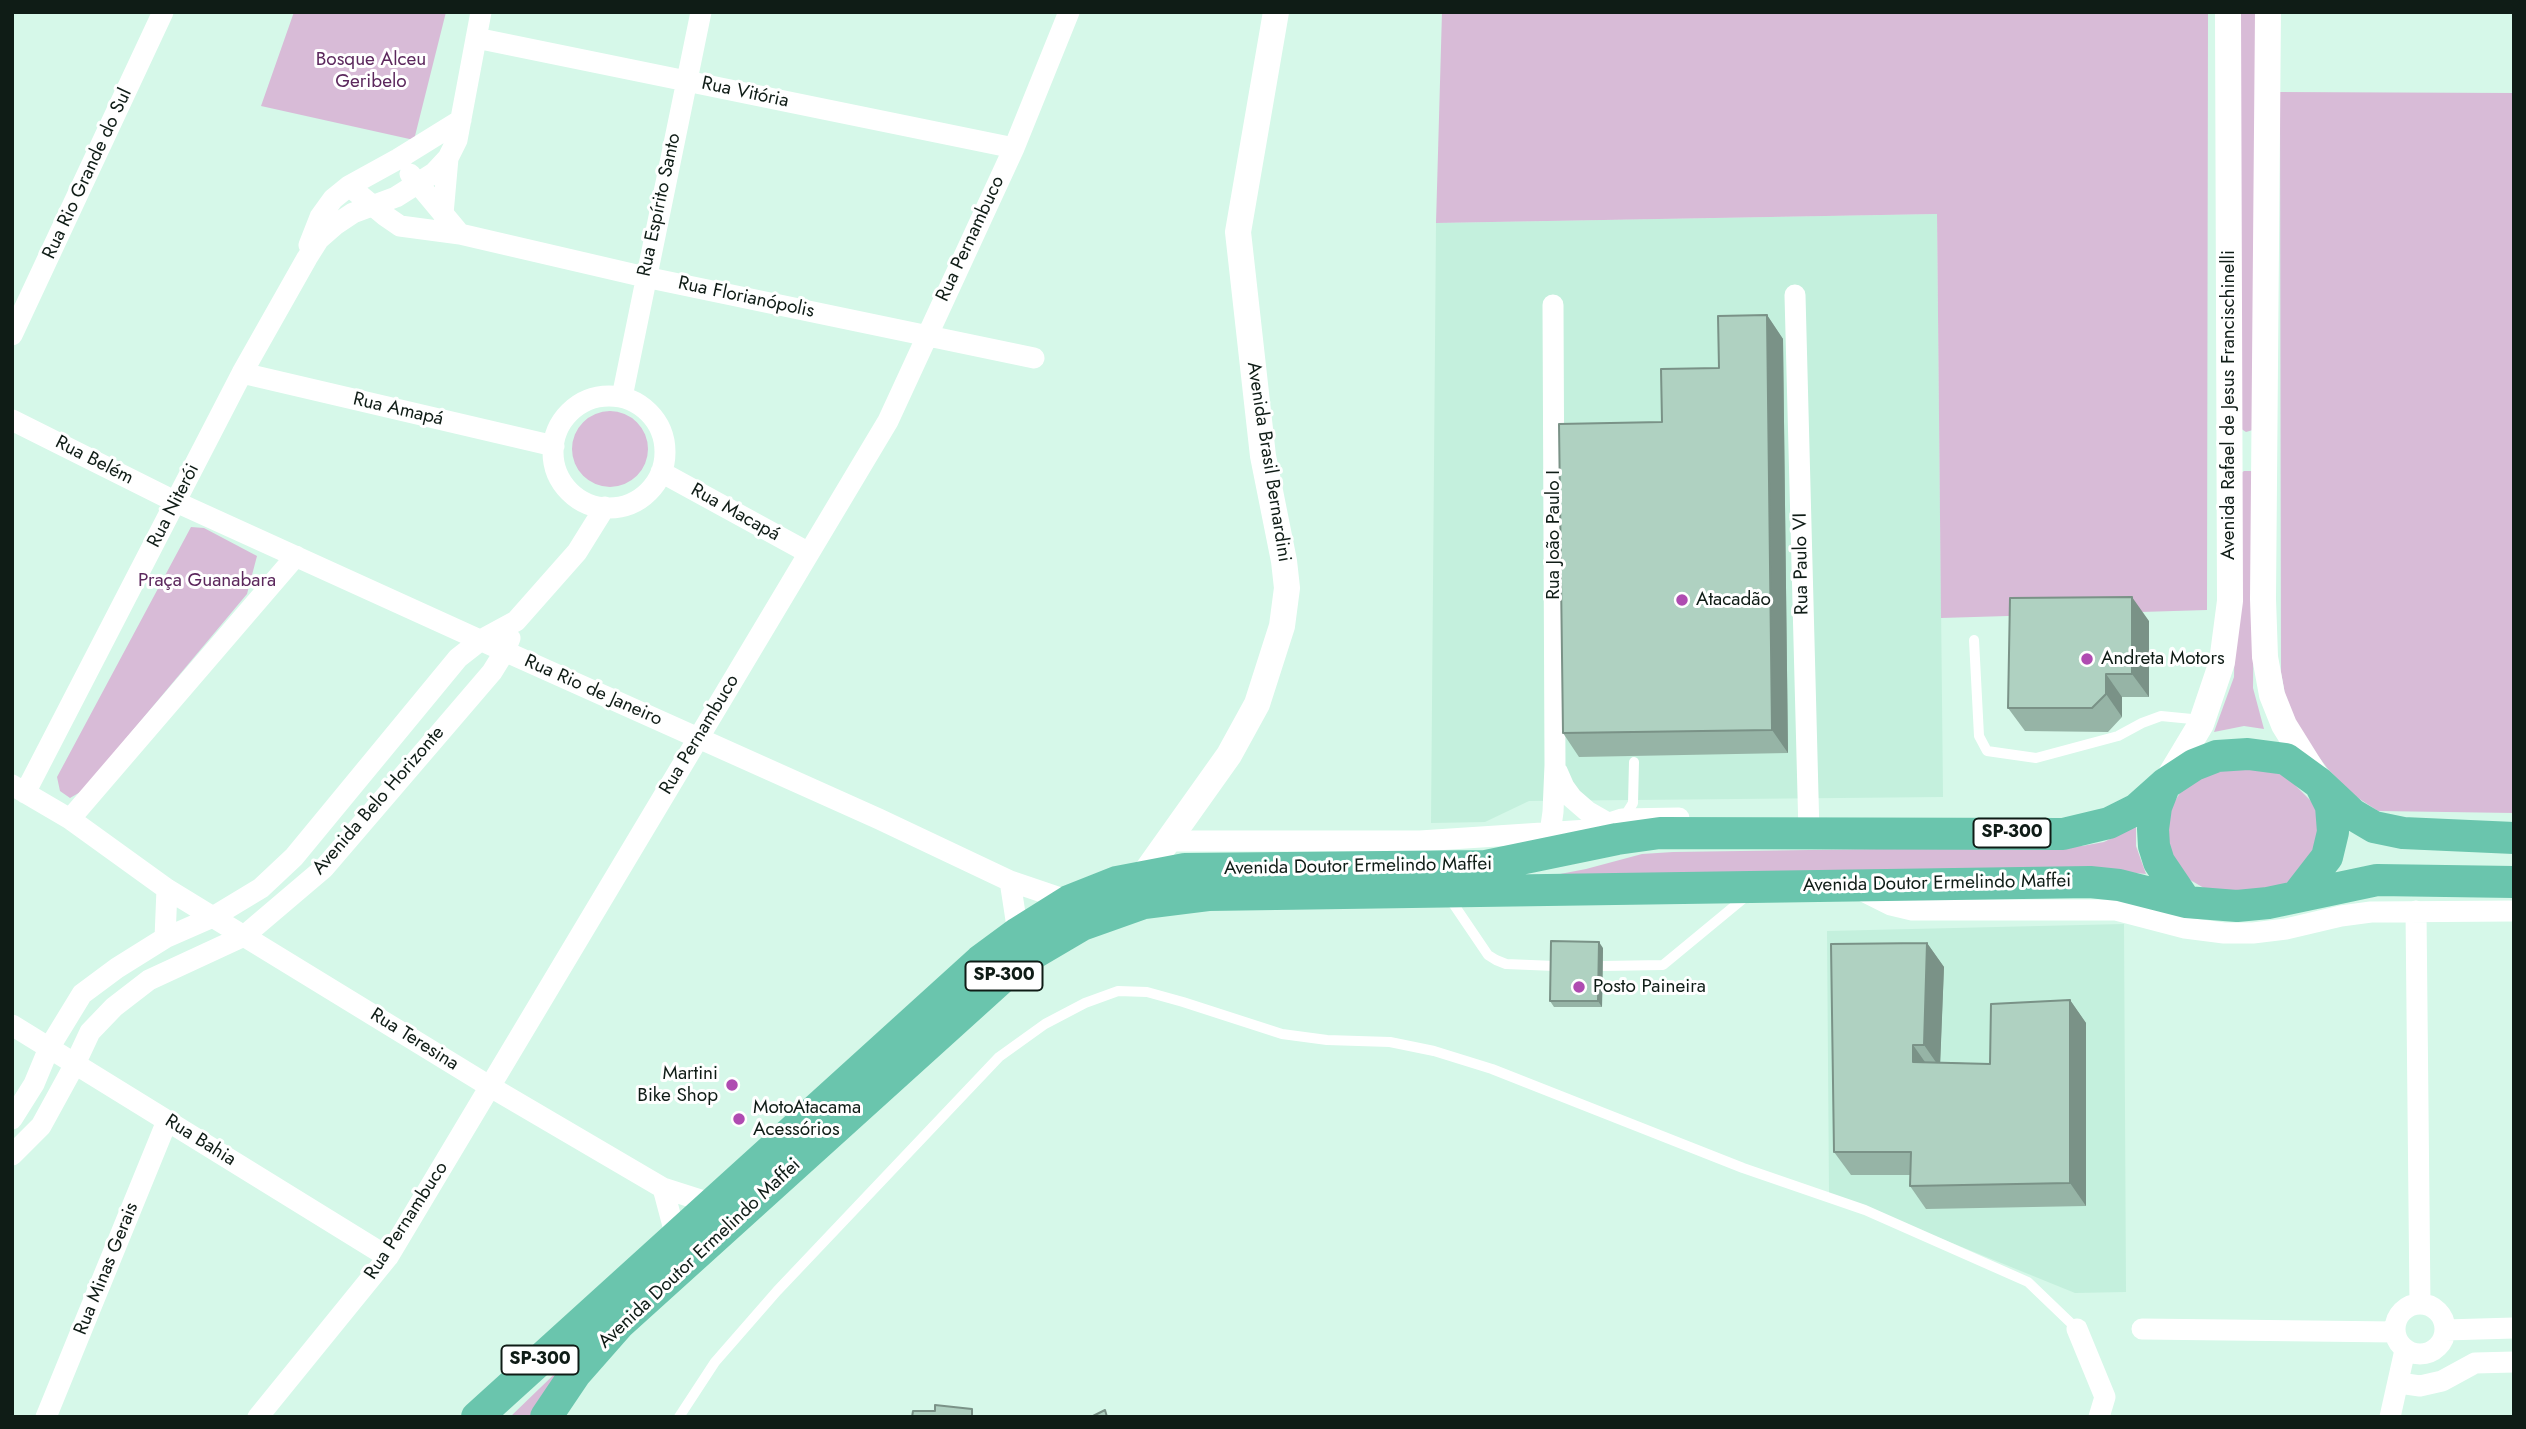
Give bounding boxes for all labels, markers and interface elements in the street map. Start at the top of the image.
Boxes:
park label: Bosque Alceu Geribelo [316,49,426,93]
street label: Rua Vitória [699,73,791,113]
street label: Rua Rio Grande do Sul [38,85,138,263]
street label: Rua Espírito Santo [634,131,686,279]
street label: Rua Pernambuco [932,173,1010,305]
street label: Avenida Rafael de Jesus Francischinelli [2218,250,2240,560]
street label: Rua Florianópolis [676,272,816,324]
street label: Avenida Brasil Bernardini [1241,360,1295,564]
street label: Rua Amapá [351,389,445,431]
street label: Rua Belém [51,432,137,490]
street label: Rua Niterói [143,460,205,552]
street label: Rua João Paulo I [1543,470,1565,600]
street label: Rua Macapá [687,479,783,547]
street label: Rua Paulo VI [1790,513,1814,615]
park label: Praça Guanabara [138,570,276,592]
place label: Atacadão [1696,589,1771,611]
marker: Atacadão [1674,592,1690,608]
place label: Andreta Motors [2101,648,2225,670]
street label: Rua Rio de Janeiro [521,650,665,732]
marker: Andreta Motors [2079,651,2095,667]
street label: Rua Pernambuco [655,671,745,799]
street label: Avenida Belo Horizonte [308,722,450,880]
road number: SP-300 [1974,818,2050,848]
street label: Avenida Doutor Ermelindo Maffei [1224,853,1492,881]
street label: Avenida Doutor Ermelindo Maffei [1803,870,2071,898]
road number: SP-300 [965,961,1042,990]
place label: Posto Paineira [1593,976,1706,998]
marker: Posto Paineira [1571,979,1587,995]
street label: Rua Teresina [366,1004,462,1076]
place label: Martini Bike Shop [637,1063,718,1107]
marker: Martini Bike Shop [724,1077,740,1093]
place label: MotoAtacama Acessórios [753,1097,861,1141]
street label: Rua Bahia [160,1110,240,1172]
marker: MotoAtacama Acessórios [731,1111,747,1127]
street label: Avenida Doutor Ermelindo Maffei [594,1154,806,1354]
street label: Rua Pernambuco [360,1158,454,1284]
street label: Rua Minas Gerais [70,1199,144,1339]
road number: SP-300 [502,1345,578,1374]

